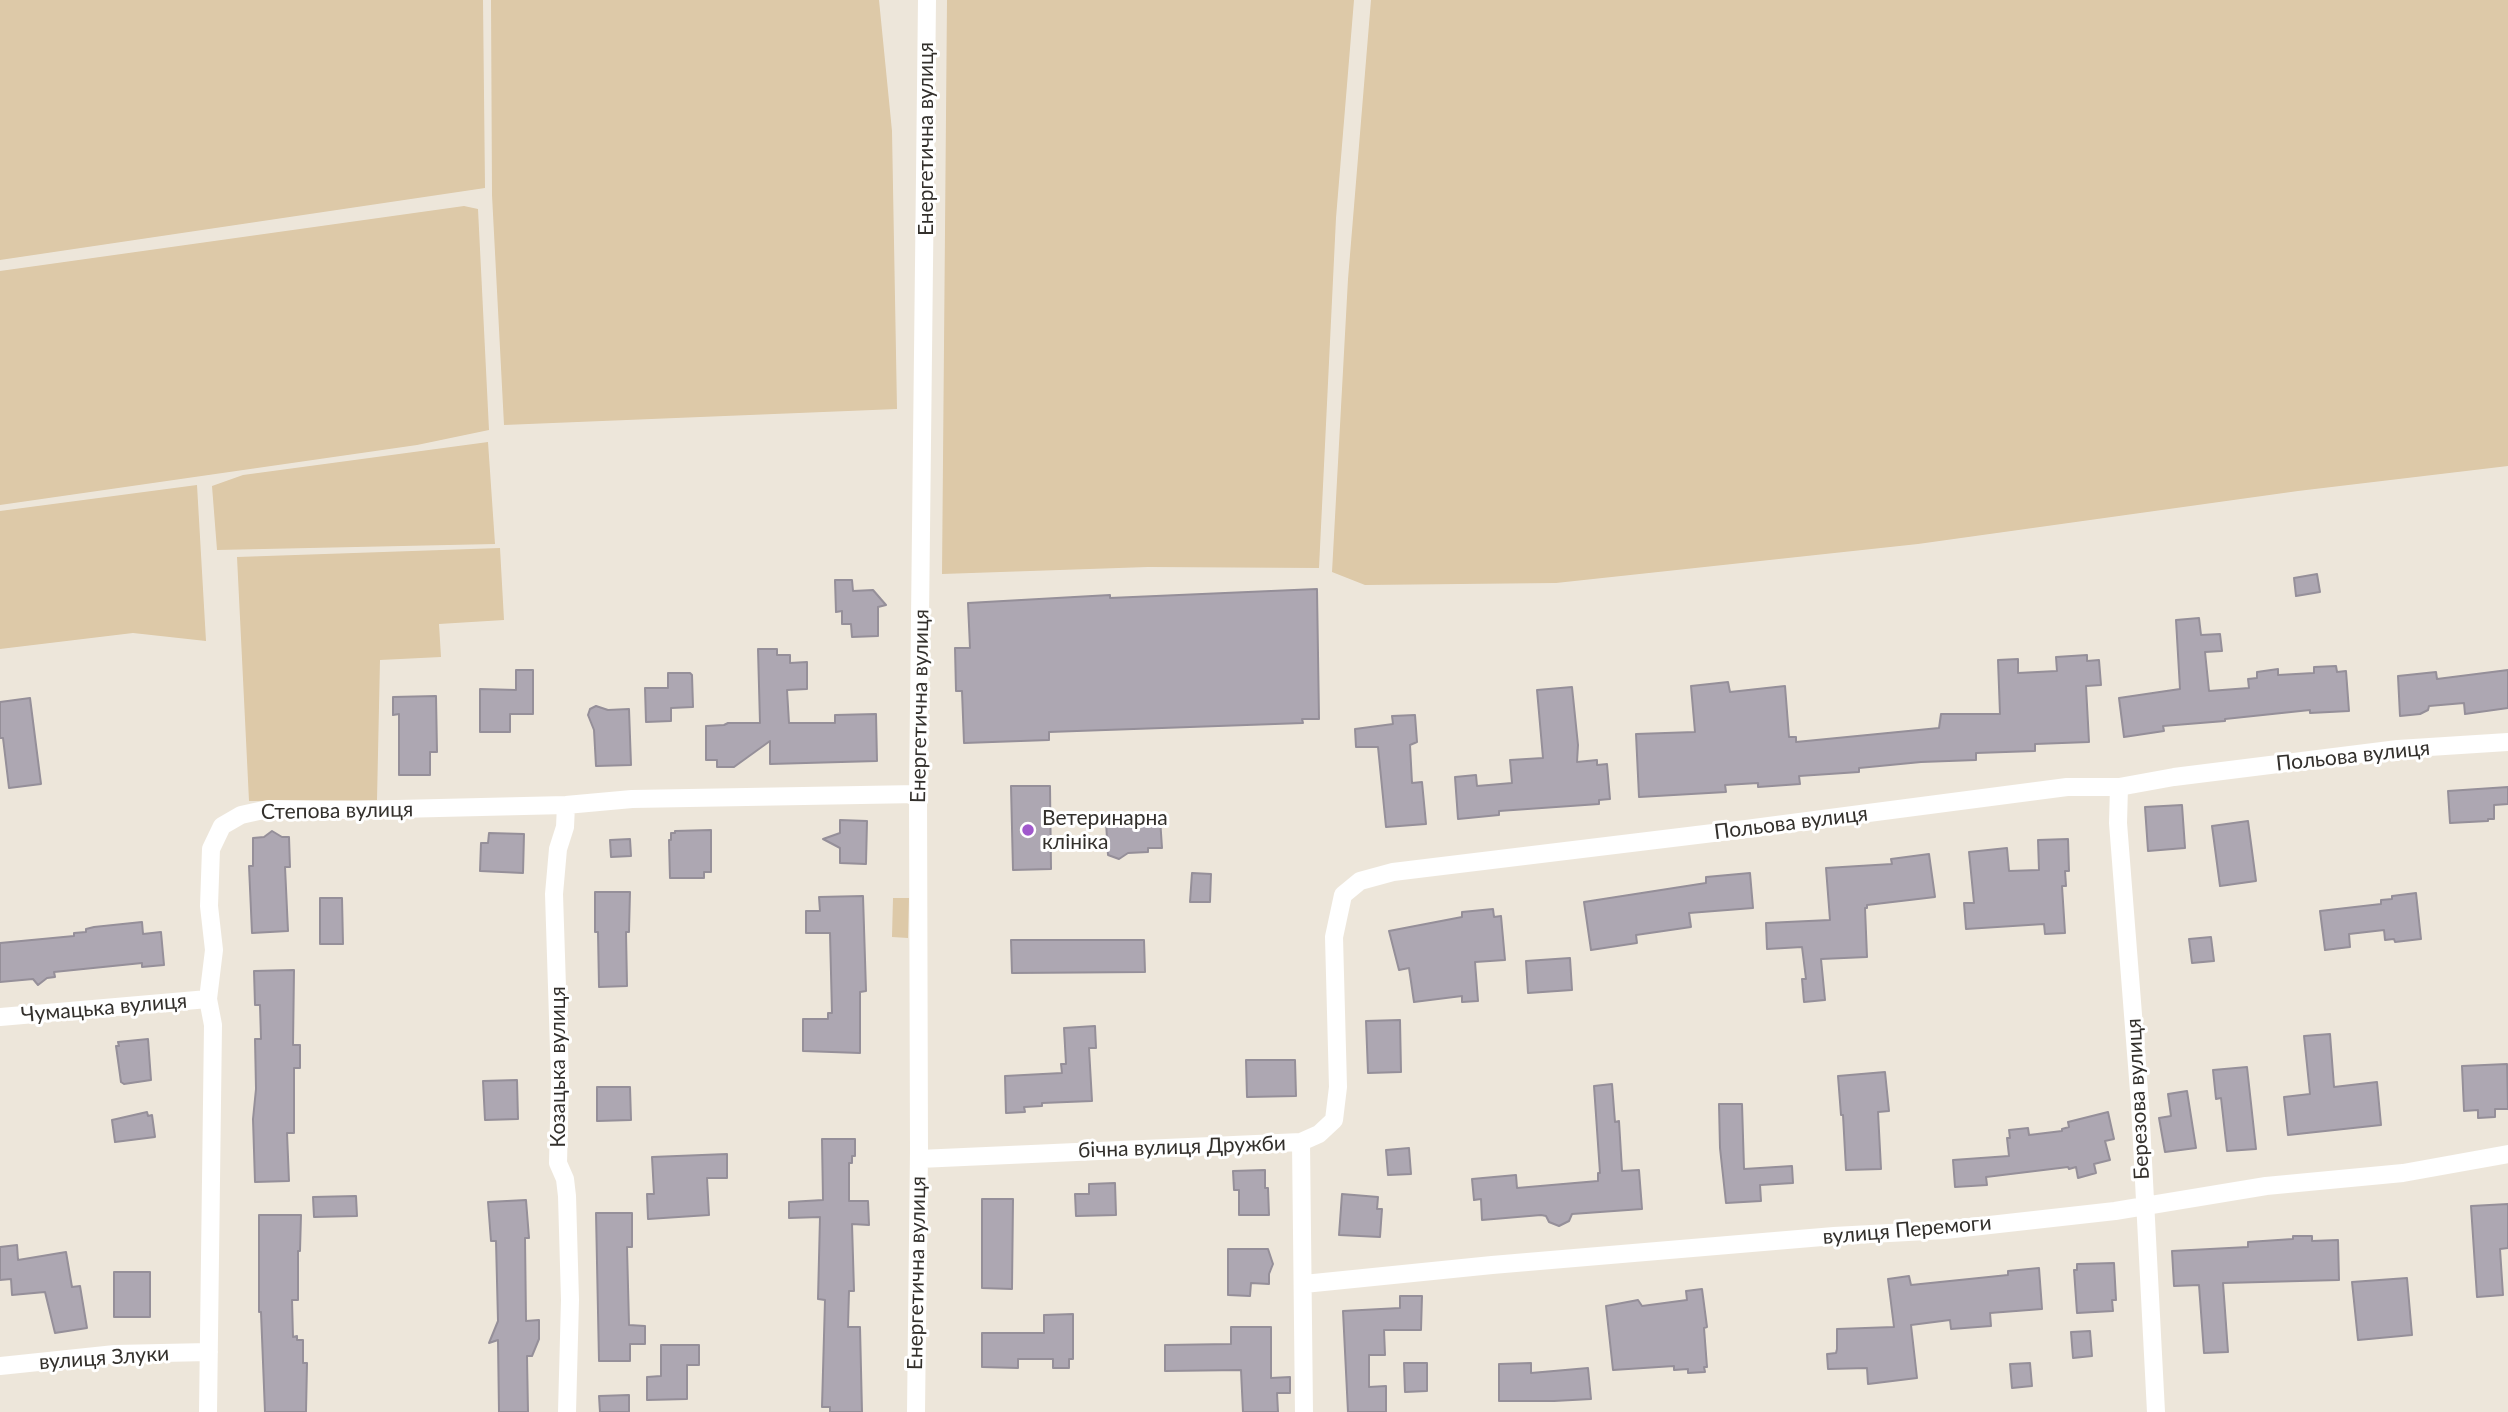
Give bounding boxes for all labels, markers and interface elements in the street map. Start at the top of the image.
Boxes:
street label: Енергетична вулиця [913,42,939,236]
street label: Енергетична вулиця [906,609,934,803]
street label: Польова вулиця [2275,735,2431,777]
street label: Степова вулиця [261,797,413,825]
street label: Польова вулиця [1713,801,1869,845]
place label: Ветеринарна клініка [1042,805,1168,855]
marker: Ветеринарна клініка [1020,822,1036,838]
street label: Козацька вулиця [545,986,571,1148]
street label: Чумацька вулиця [20,988,188,1028]
street label: Березова вулиця [2121,1018,2155,1180]
street label: бічна вулиця Дружби [1078,1131,1286,1163]
street label: Енергетична вулиця [903,1176,931,1370]
street label: вулиця Перемоги [1822,1210,1992,1250]
street label: вулиця Злуки [38,1341,170,1375]

